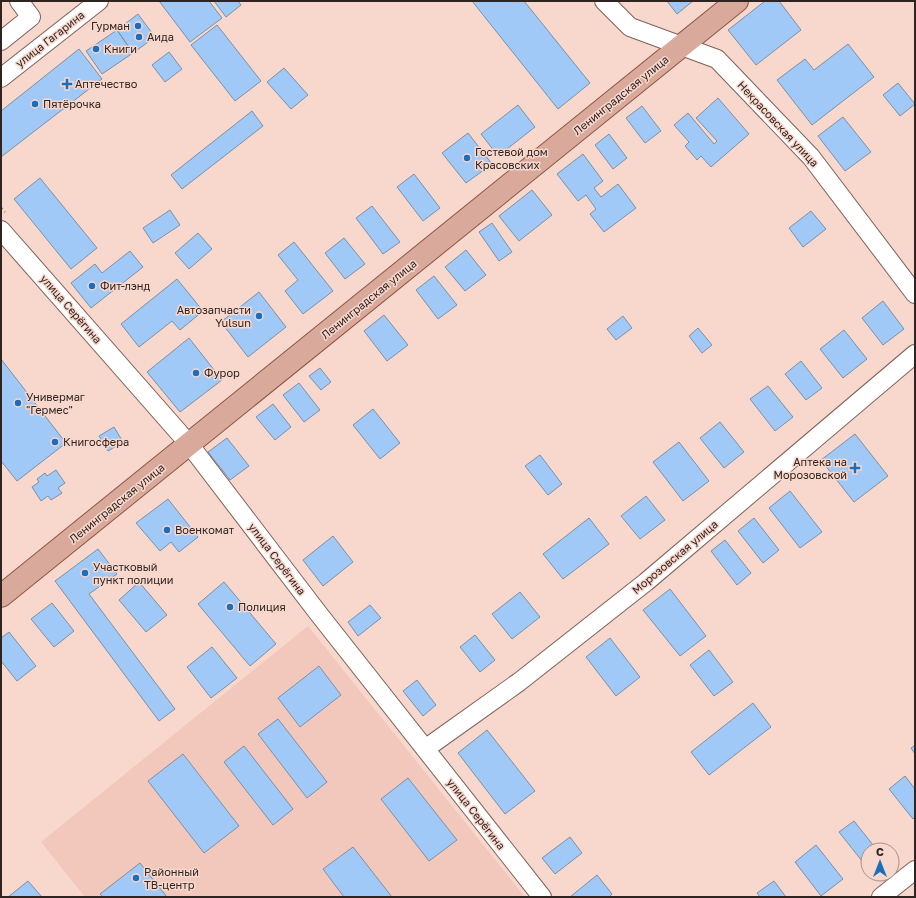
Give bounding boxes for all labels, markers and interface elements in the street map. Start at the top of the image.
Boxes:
street label: улица Гагарина [13,8,87,69]
place label: Гурман [91,19,130,32]
marker: Гурман [133,21,143,31]
place label: Аида [147,30,174,43]
marker: Аида [134,32,144,42]
place label: Книги [104,42,137,55]
marker: Книги [91,44,101,54]
street label: Ленинградская улица [570,52,671,137]
place label: Аптечество [75,77,138,90]
street label: Некрасовская улица [735,78,821,169]
marker: Аптечество [62,79,72,89]
place label: Пятёрочка [43,97,101,110]
marker: Пятёрочка [30,99,40,109]
place label: Гостевой дом Красовских [475,145,548,171]
marker: Гостевой дом Красовских [462,153,472,163]
street label: Ленинградская улица [318,256,419,341]
street label: улица Серёгина [38,272,105,346]
place label: Фит-лэнд [100,279,151,292]
marker: Фит-лэнд [87,281,97,291]
place label: Автозапчасти Yulsun [177,303,251,329]
marker: Автозапчасти Yulsun [254,311,264,321]
place label: Фурор [204,366,240,379]
marker: Фурор [191,368,201,378]
place label: Универмаг "Гермес" [26,390,85,416]
marker: Универмаг "Гермес" [13,398,23,408]
place label: Книгосфера [63,435,129,448]
marker: Книгосфера [50,437,60,447]
place label: Аптека на Морозовской [774,455,847,481]
street label: Ленинградская улица [66,460,167,545]
marker: Аптека на Морозовской [850,463,860,473]
street label: Морозовская улица [629,517,720,596]
street label: улица Серёгина [246,520,309,597]
place label: Военкомат [175,523,235,536]
marker: Военкомат [162,525,172,535]
place label: Участковый пункт полиции [93,560,173,586]
marker: Участковый пункт полиции [80,568,90,578]
place label: Полиция [238,600,286,613]
marker: Полиция [225,602,235,612]
street label: улица Серёгина [445,776,508,852]
north arrow [860,842,900,882]
text: С [876,845,884,858]
place label: Районный ТВ-центр [144,865,199,891]
marker: Районный ТВ-центр [131,873,141,883]

